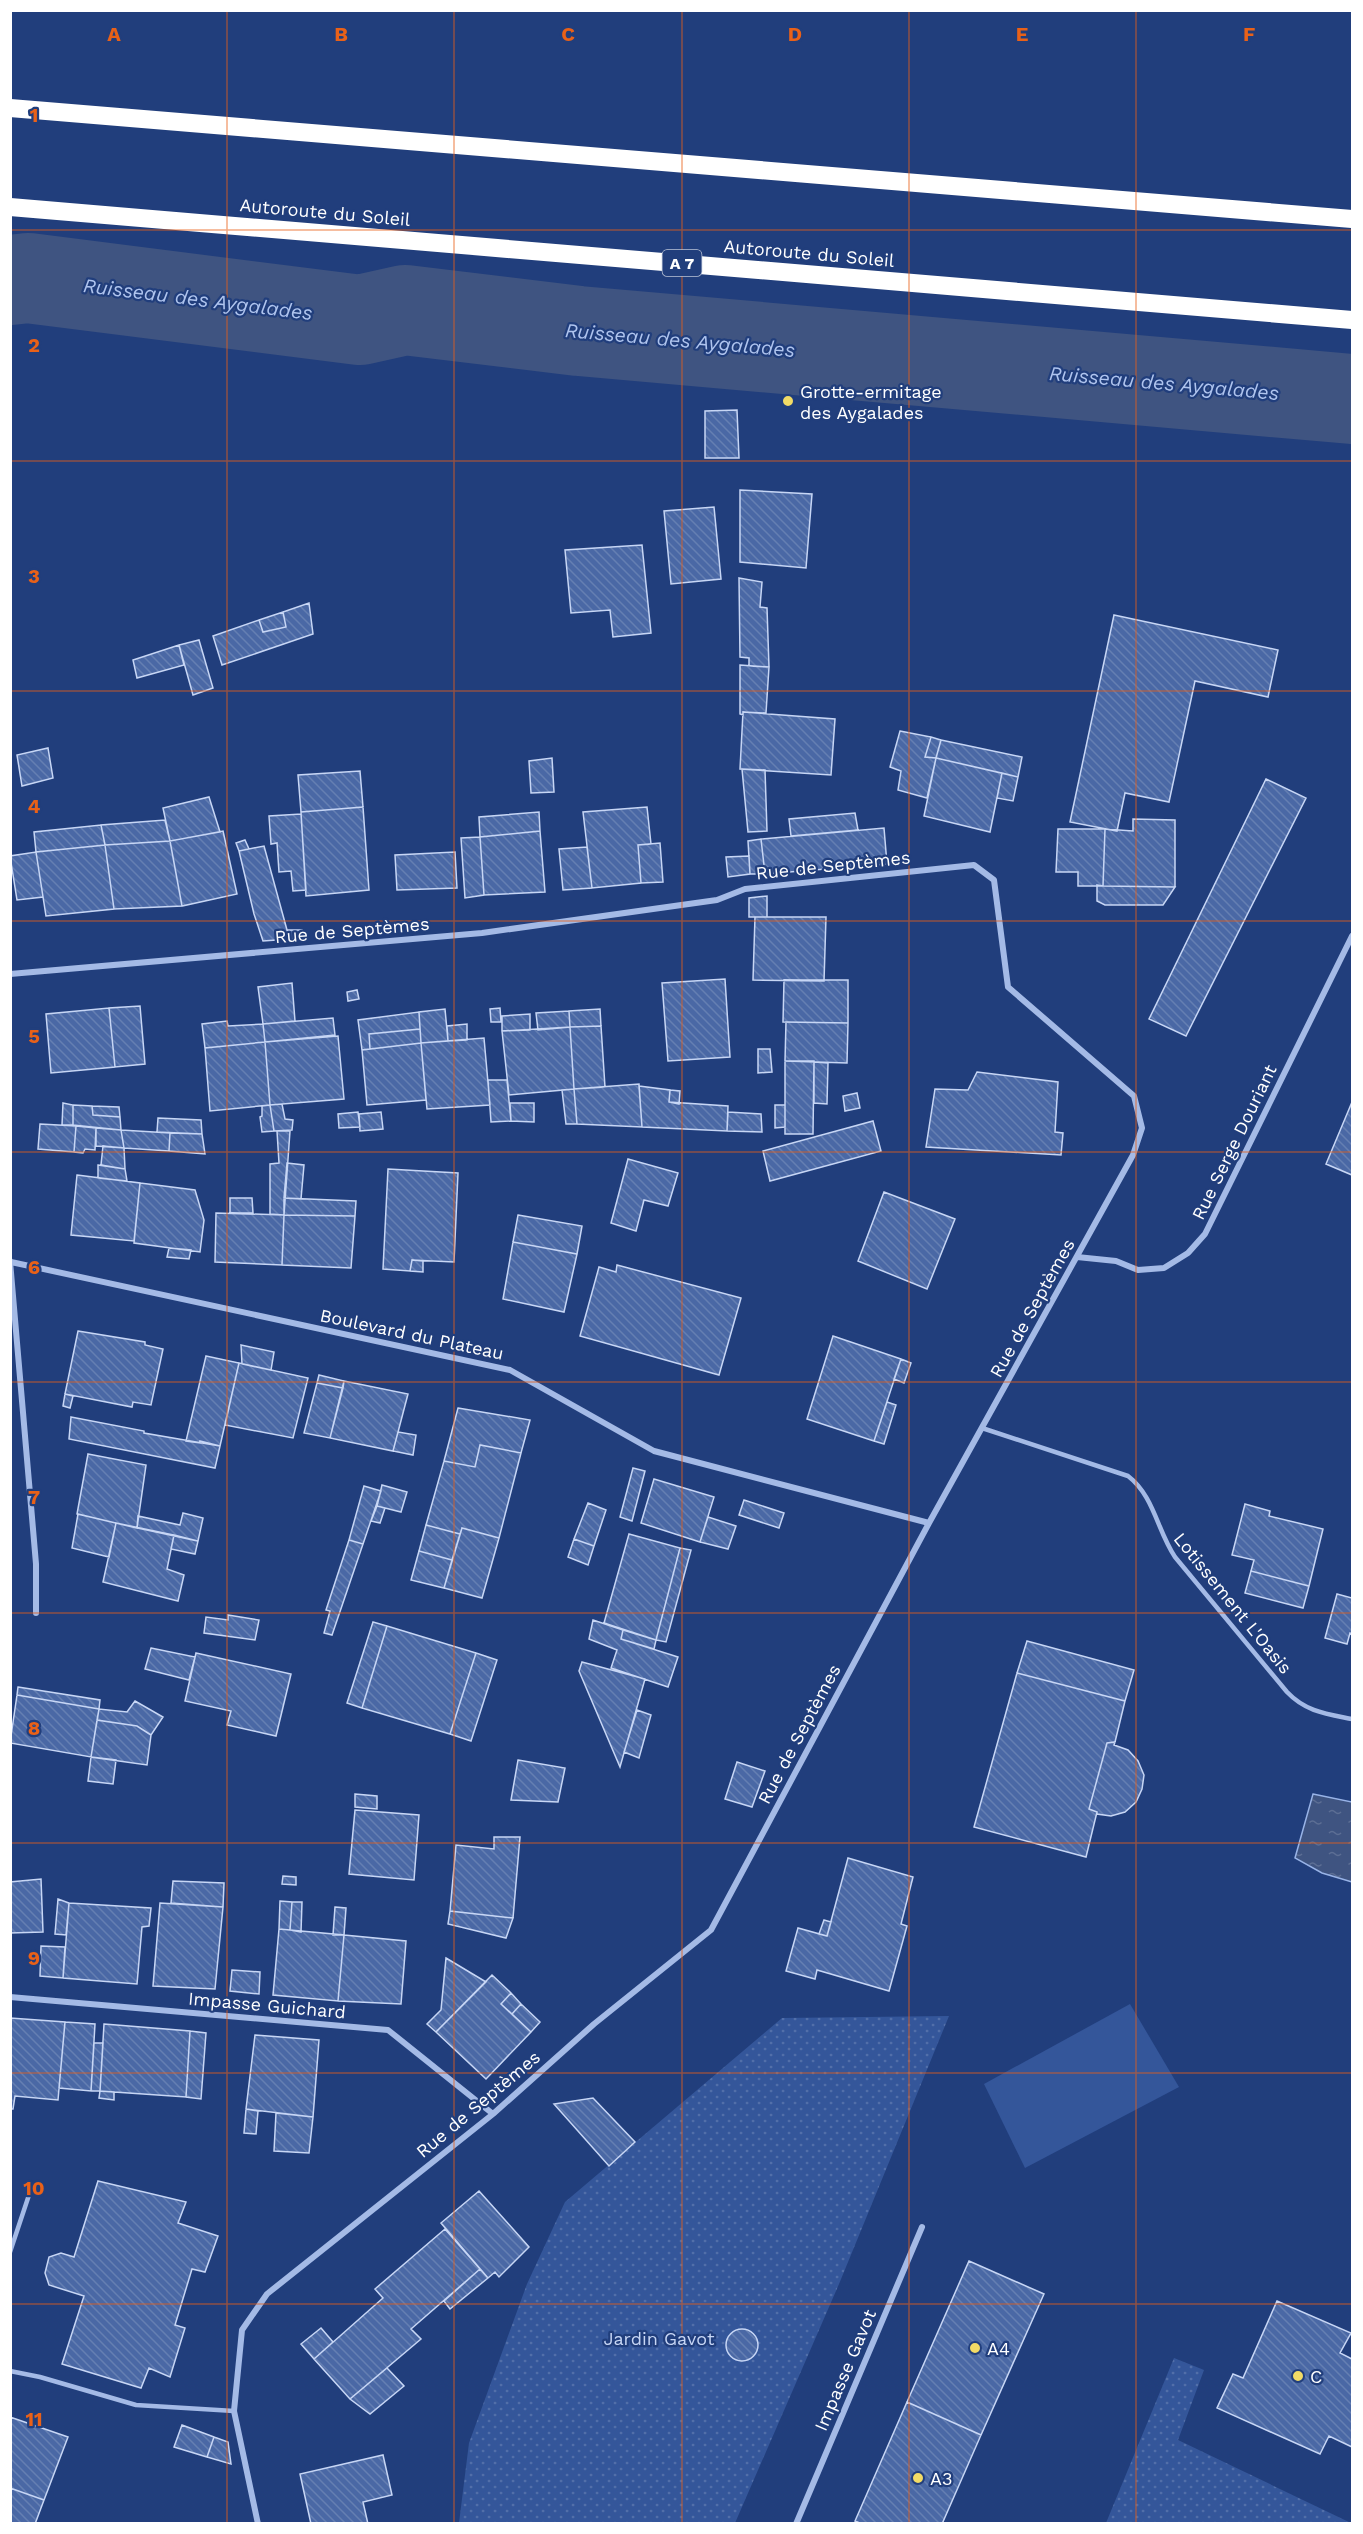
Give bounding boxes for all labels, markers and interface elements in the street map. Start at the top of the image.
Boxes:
text: A [107,22,121,46]
text: B [334,22,348,46]
text: C [561,22,575,46]
text: D [788,22,802,46]
text: E [1016,22,1028,46]
text: F [1243,22,1255,46]
text: 1 [30,103,38,127]
street label: Autoroute du Soleil [239,194,412,230]
street label: Autoroute du Soleil [723,235,896,271]
road number: A 7 [662,250,702,276]
water label: Ruisseau des Aygalades [82,273,314,325]
water label: Ruisseau des Aygalades [564,318,796,362]
text: 2 [28,333,40,357]
water label: Ruisseau des Aygalades [1048,361,1280,405]
place label: Grotte-ermitage des Aygalades [800,381,942,423]
marker: Grotte-ermitage des Aygalades [781,394,795,408]
text: 3 [28,564,40,588]
text: 4 [28,794,41,818]
street label: Rue de Septèmes [755,846,911,884]
street label: Rue de Septèmes [274,913,430,947]
text: 5 [28,1024,40,1048]
street label: Rue Serge Douriant [1187,1061,1281,1223]
street label: Rue de Septèmes [985,1235,1079,1381]
text: 6 [28,1255,40,1279]
street label: Boulevard du Plateau [318,1304,506,1364]
text: 7 [28,1485,40,1509]
street label: Lotissement L'Oasis [1170,1528,1296,1678]
street label: Rue de Septèmes [753,1661,845,1807]
text: 8 [28,1716,40,1740]
text: 9 [28,1946,40,1970]
street label: Impasse Guichard [187,1988,347,2022]
street label: Rue de Septèmes [412,2046,544,2162]
text: 10 [23,2176,45,2200]
street label: Impasse Gavot [810,2306,880,2434]
park label: Jardin Gavot [604,2328,715,2349]
place label: A4 [987,2338,1010,2359]
marker: A4 [968,2341,982,2355]
place label: C [1310,2366,1322,2387]
marker: C [1291,2369,1305,2383]
text: 11 [25,2407,43,2431]
place label: A3 [930,2468,952,2489]
marker: A3 [911,2471,925,2485]

